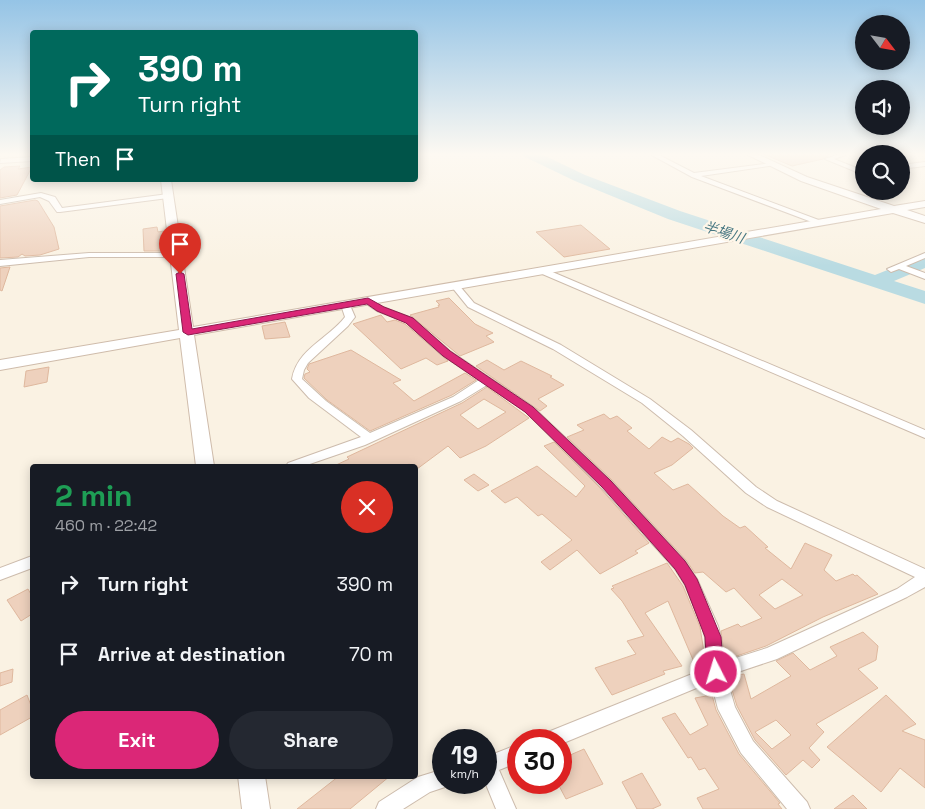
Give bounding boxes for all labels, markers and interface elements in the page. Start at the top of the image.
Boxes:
north arrow [855,15,910,70]
map controls [855,15,910,200]
text: 390 m [138,47,242,91]
icon: right [55,50,120,115]
button: sound [855,80,910,135]
text: Turn right [138,90,241,118]
icon: arrive [111,145,139,173]
button: search [855,145,910,200]
text: Then [55,147,101,172]
water label: 半場川 [701,217,749,248]
pin [159,223,201,274]
icon: arrive [166,230,194,258]
text: 2 min [55,476,133,515]
button: close [341,481,393,533]
text: 460 m · 22:42 [55,515,157,536]
icon: right [55,570,83,598]
text: Turn right [98,572,188,597]
text: 390 m [336,572,393,597]
icon: arrive [55,640,83,668]
text: Arrive at destination [98,642,286,667]
text: 70 m [349,642,393,667]
position arrow [689,645,741,697]
button: Exit [55,711,219,769]
button: Share [229,711,393,769]
speed limit sign: 30 [507,729,572,794]
text: 19 [451,739,478,771]
text: km/h [450,766,479,782]

